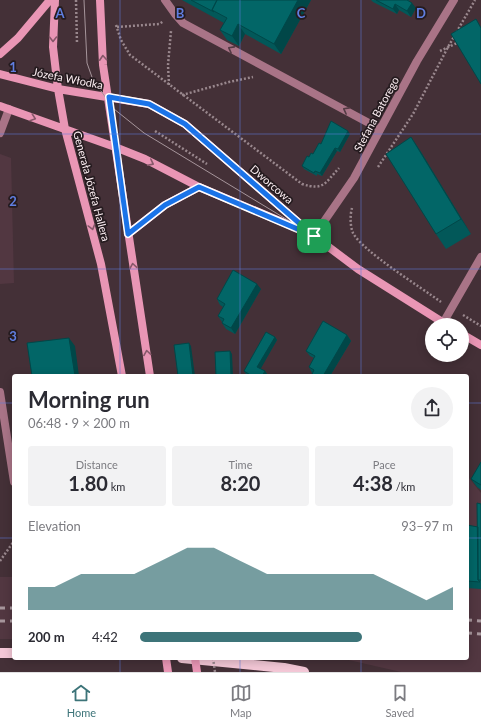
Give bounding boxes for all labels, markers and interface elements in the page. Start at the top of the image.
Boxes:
text: A [54,5,65,21]
text: B [176,5,185,21]
text: C [297,5,306,21]
text: D [416,5,426,21]
one-way arrow [49,36,57,42]
one-way arrow [228,47,235,54]
one-way arrow [98,55,107,61]
text: 1 [9,59,17,75]
street label: Józefa Włodka [32,65,104,91]
street label: Stefana Batorego [351,74,401,154]
one-way arrow [343,108,350,115]
one-way arrow [29,113,36,121]
street label: Generała Józefa Hallera [71,129,113,243]
one-way arrow [147,158,154,165]
street label: Dworcowa [248,162,296,206]
text: 2 [9,193,17,209]
pin [297,219,331,253]
one-way arrow [87,223,96,230]
icon: arrive [303,225,325,247]
one-way arrow [129,263,138,269]
map controls [425,318,469,362]
button: locate [425,318,469,362]
text: 3 [9,328,17,344]
one-way arrow [143,350,151,356]
text: Morning run [28,386,150,413]
button: share [411,387,453,429]
text: 06:48 · 9 × 200 m [28,415,130,431]
text: Distance [76,458,118,471]
text: Time [229,458,252,471]
text: Pace [373,458,396,471]
text: 1.80 [68,471,108,495]
text: 8:20 [221,471,260,495]
text: 4:38 [353,471,393,495]
text: km [108,480,125,493]
text: /km [393,480,415,493]
text: Elevation [28,518,81,534]
text: 93–97 m [401,518,453,534]
text: 200 m [28,629,65,645]
text: 4:42 [92,629,118,645]
tab: Home [67,682,96,719]
tab: Map [230,682,252,719]
tab: Saved [385,682,414,719]

